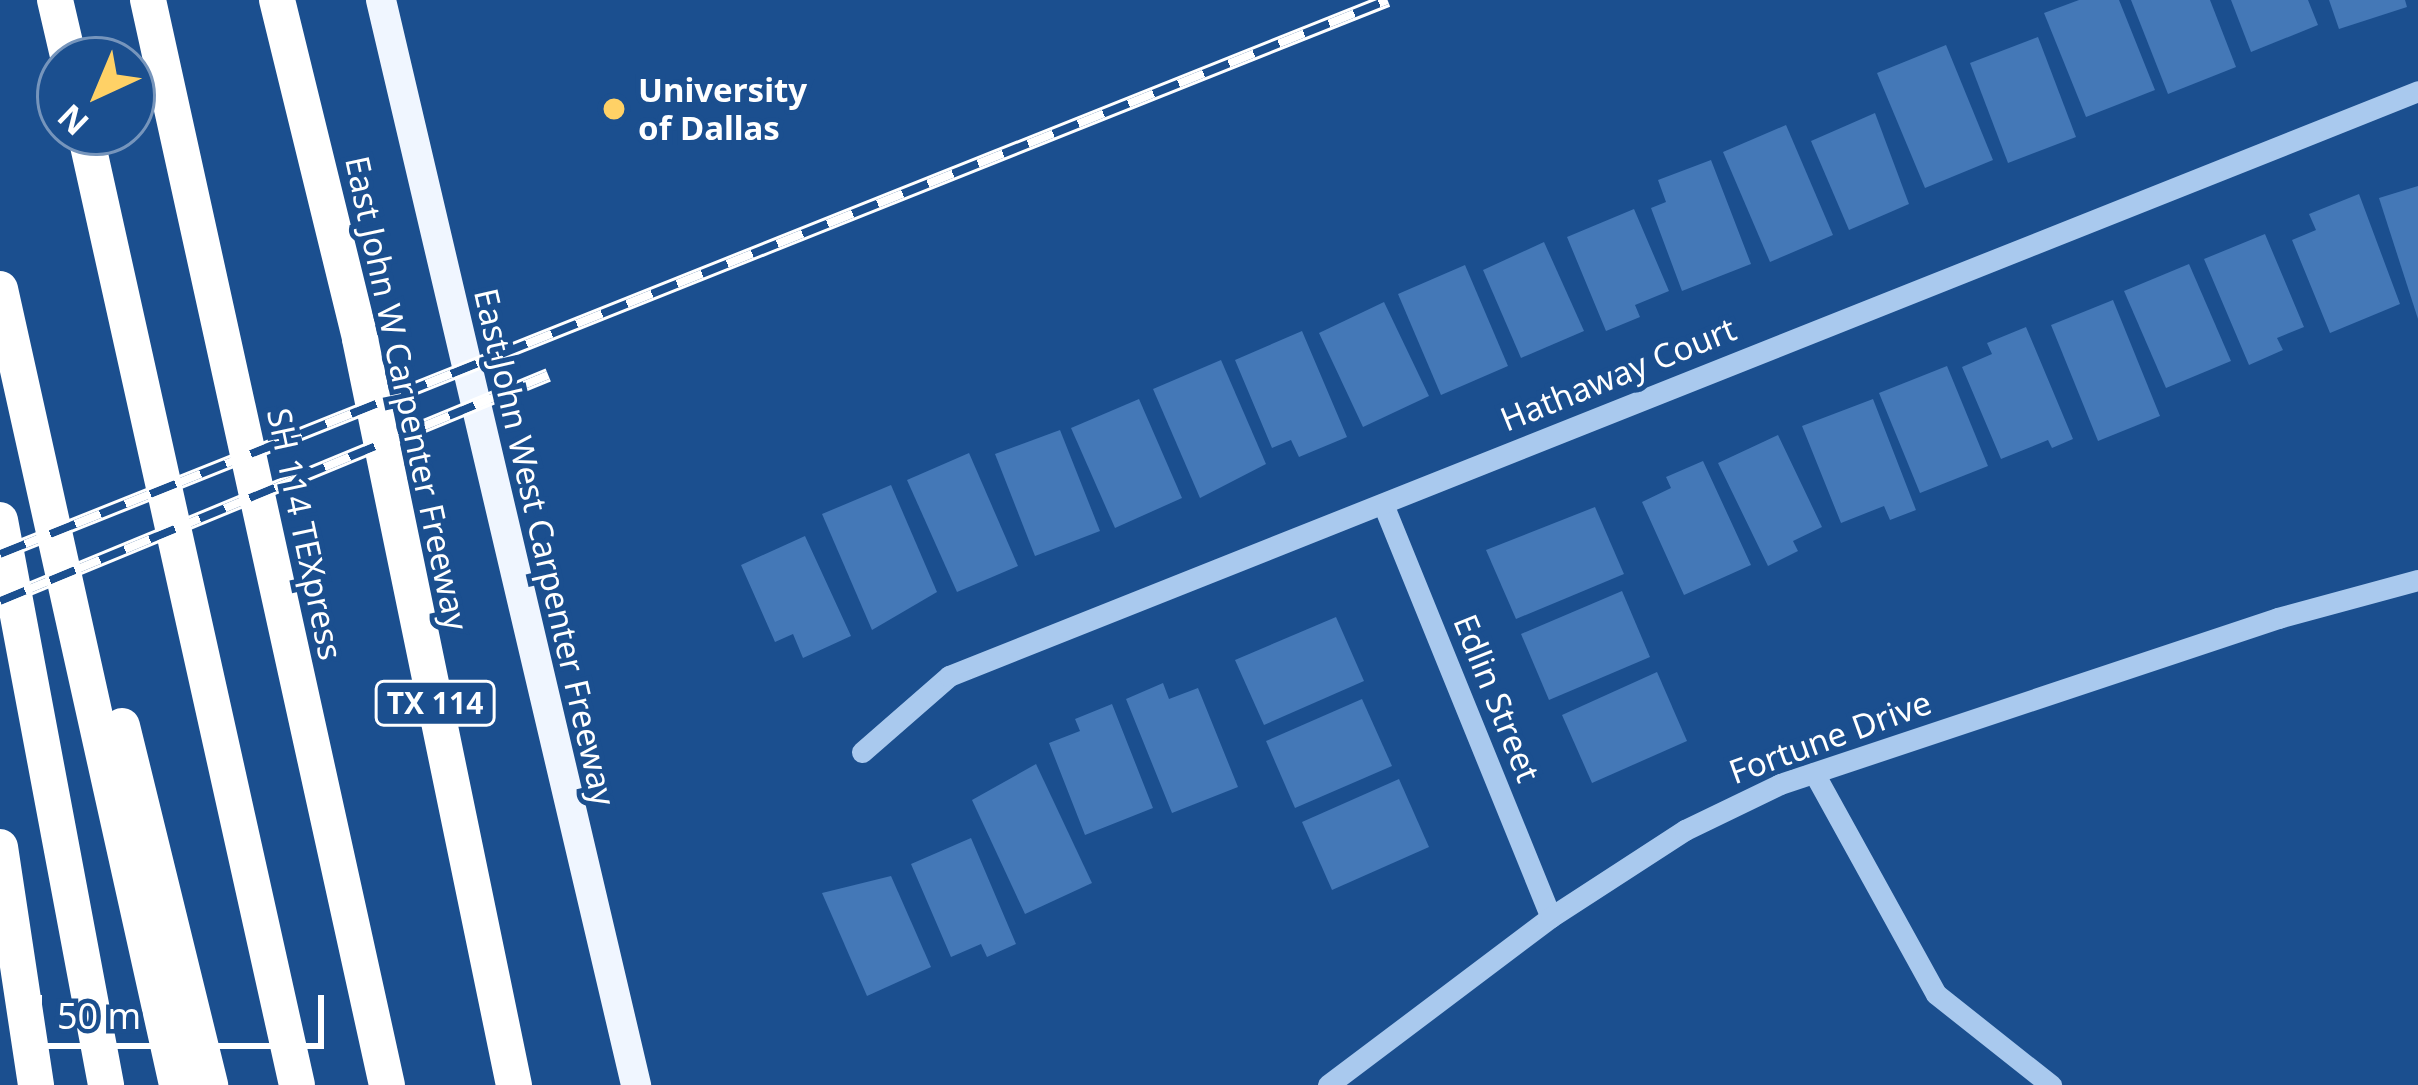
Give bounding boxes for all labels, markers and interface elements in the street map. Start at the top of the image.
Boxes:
north arrow [36,36,156,156]
place label: University of Dallas [638,70,807,148]
text: N [47,95,98,146]
marker: University of Dallas [601,96,627,122]
street label: East John W Carpenter Freeway [337,152,477,634]
street label: East John West Carpenter Freeway [466,285,624,809]
street label: Hathaway Court [1494,309,1742,439]
street label: SH 114 TEXpress [259,405,351,663]
street label: Edlin Street [1446,609,1548,787]
road number: TX 114 [372,679,498,727]
street label: Fortune Drive [1724,682,1936,792]
scale bar [42,971,330,1045]
text: 50 m [57,991,141,1040]

